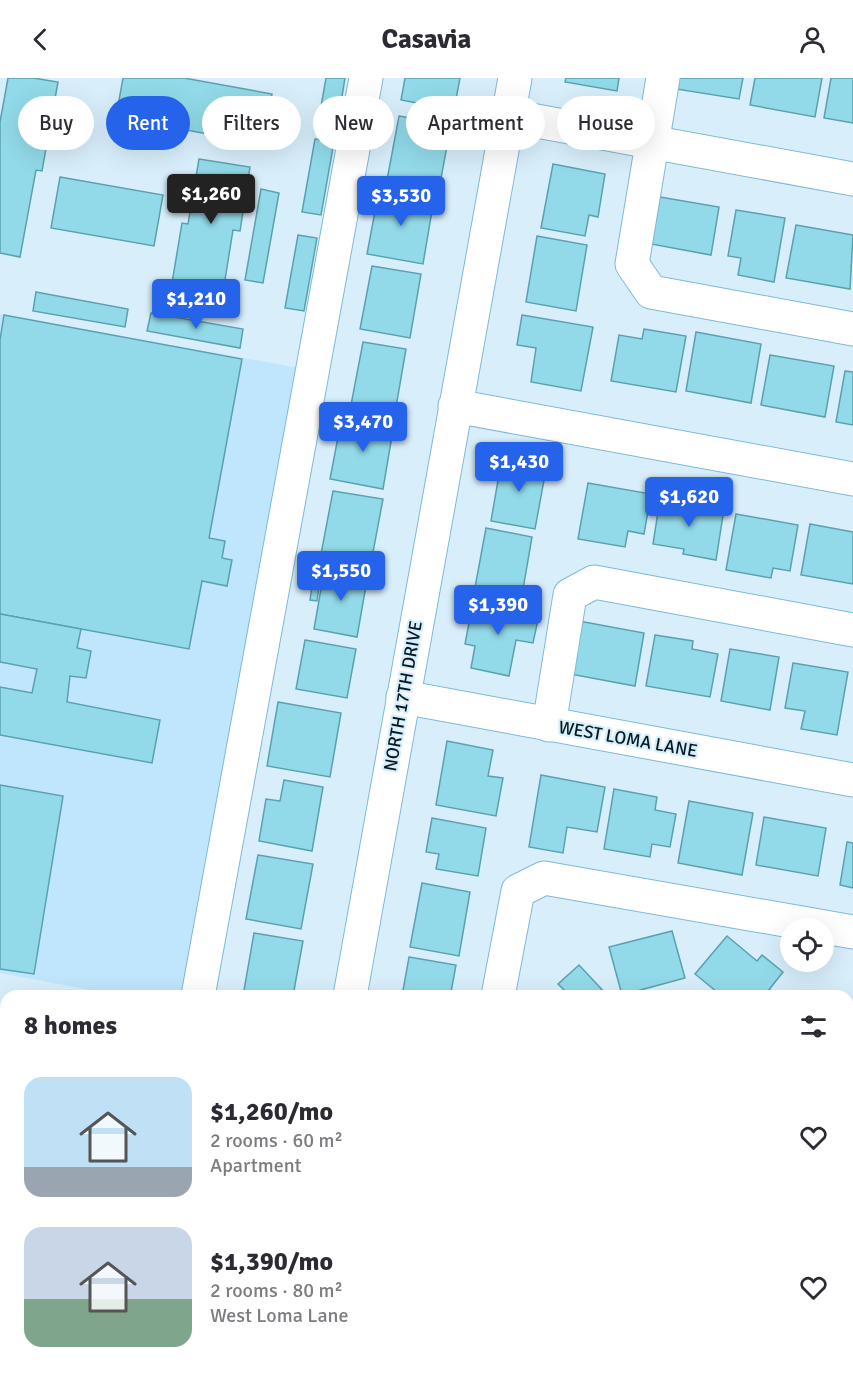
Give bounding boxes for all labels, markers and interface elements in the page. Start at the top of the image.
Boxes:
icon: back [24,23,57,56]
text: Casavia [382,23,471,56]
icon: person [796,23,829,56]
chip: Buy [18,96,94,150]
chip: Rent [106,96,190,150]
chip: Filters [202,96,301,150]
chip: New [313,96,394,150]
chip: Apartment [406,96,545,150]
chip: House [557,96,655,150]
pin: $1,260 [162,174,260,225]
pin: $3,530 [352,176,450,227]
text: $1,260 [181,181,241,206]
text: $3,530 [371,183,431,208]
pin: $1,210 [147,279,245,330]
text: $1,210 [166,286,226,311]
pin: $3,470 [314,402,412,453]
text: $3,470 [333,409,393,434]
pin: $1,430 [470,442,568,493]
text: $1,430 [489,449,549,474]
pin: $1,620 [640,477,738,528]
text: $1,620 [659,484,719,509]
pin: $1,550 [292,551,390,602]
text: $1,550 [311,558,371,583]
pin: $1,390 [449,585,547,636]
text: $1,390 [468,592,528,617]
street label: NORTH 17TH DRIVE [379,619,427,773]
street label: WEST LOMA LANE [557,716,699,762]
map controls [780,918,834,972]
button: locate [780,918,834,972]
text: 8 homes [24,1010,117,1042]
icon: filters [797,1010,830,1043]
text: $1,260/mo [210,1096,333,1128]
icon: home [72,1101,144,1173]
icon: heart [797,1121,830,1154]
text: 2 rooms · 60 m² [210,1128,343,1153]
text: Apartment [210,1153,302,1178]
text: $1,390/mo [210,1246,333,1278]
icon: home [72,1251,144,1323]
icon: heart [797,1271,830,1304]
text: 2 rooms · 80 m² [210,1278,343,1303]
text: West Loma Lane [210,1303,348,1328]

